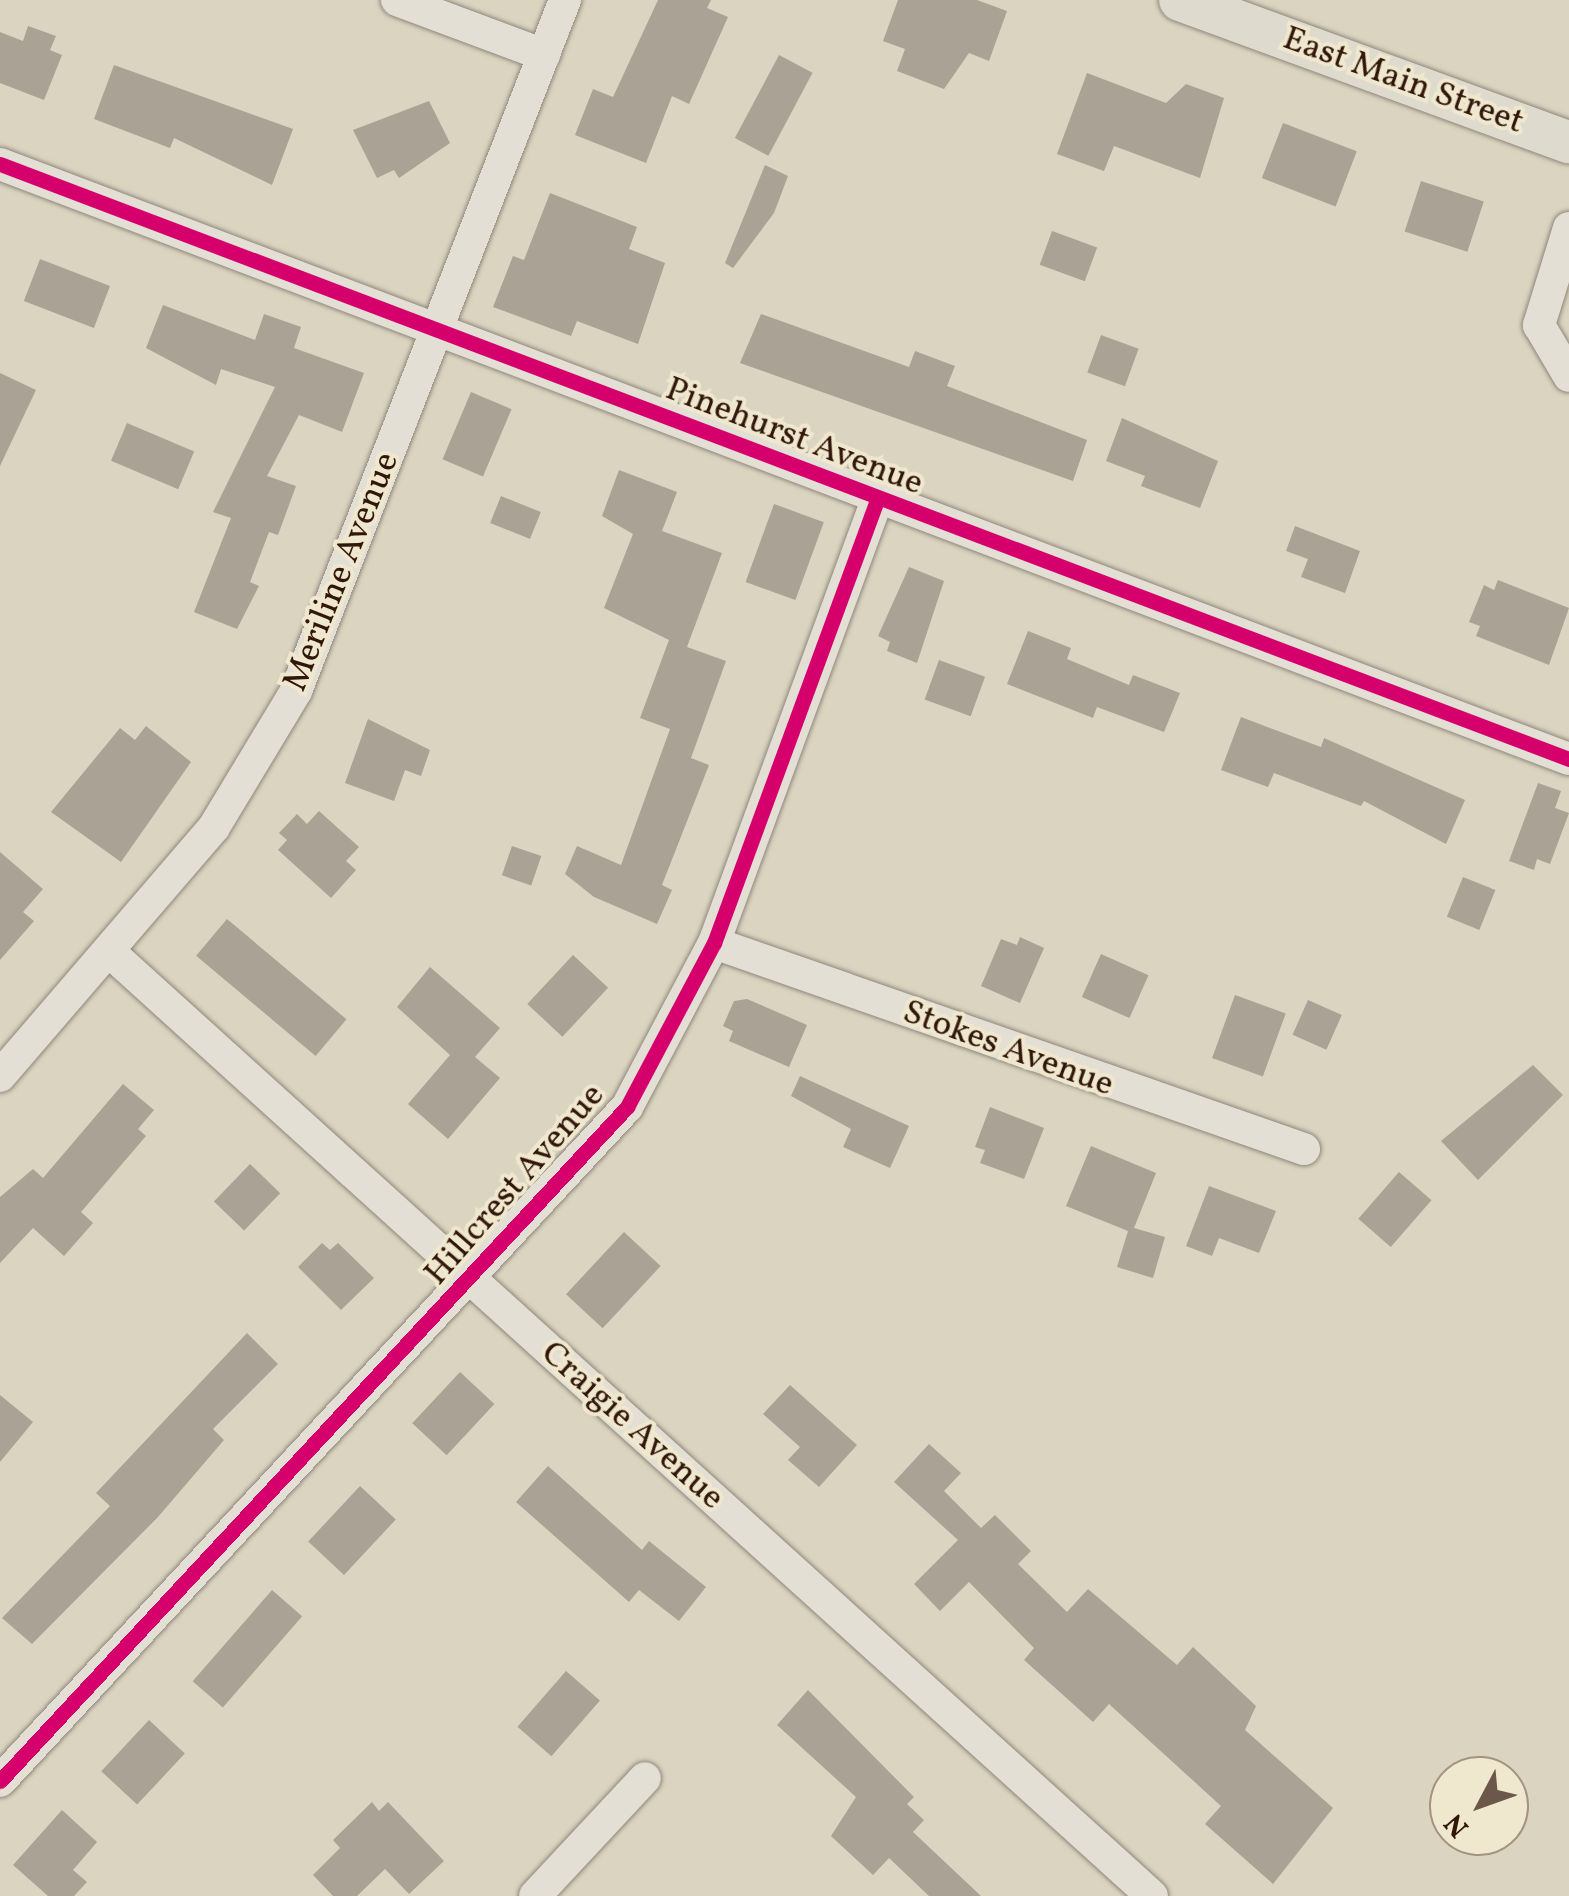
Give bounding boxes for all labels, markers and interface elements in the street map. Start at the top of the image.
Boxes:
street label: East Main Street [1277,18,1529,144]
street label: Pinehurst Avenue [659,369,929,505]
street label: Meriline Avenue [275,447,409,697]
street label: Stokes Avenue [897,991,1119,1107]
street label: Hillcrest Avenue [416,1076,614,1294]
street label: Craigie Avenue [532,1333,732,1519]
north arrow [1429,1756,1529,1856]
text: N [1436,1804,1479,1845]

